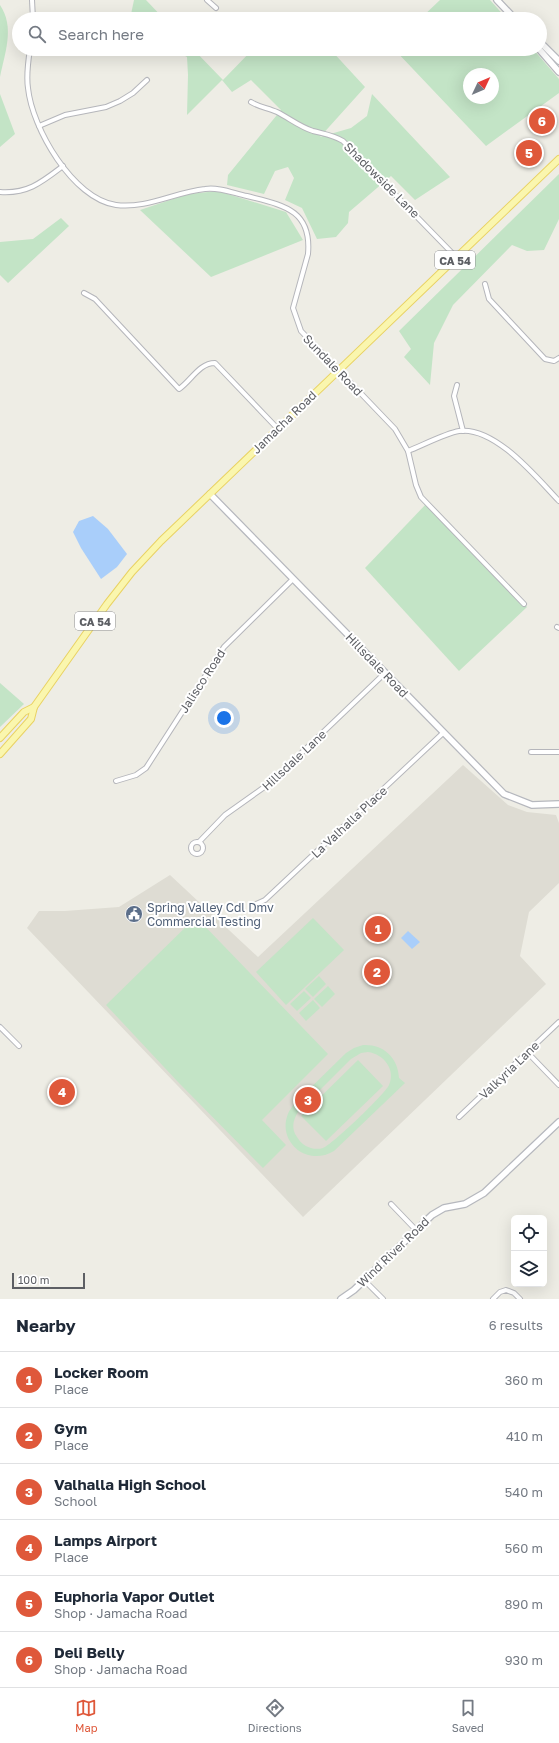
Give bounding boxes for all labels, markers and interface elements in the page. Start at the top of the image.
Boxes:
search box [12,12,547,56]
icon: search [26,23,48,45]
text: Search here [58,25,144,43]
north arrow [463,68,499,104]
pin: 6 [529,106,555,136]
pin: 5 [516,138,542,168]
street label: Shadowside Lane [341,139,423,221]
road number: CA 54 [435,251,475,269]
street label: Sundale Road [300,331,366,399]
street label: Jamacha Road [249,387,319,457]
road number: CA 54 [75,612,115,630]
street label: Hillsdale Road [343,630,411,700]
street label: Jalisco Road [176,646,228,716]
your location [214,708,234,728]
street label: Hillsdale Lane [259,726,329,794]
street label: La Valhalla Place [308,783,390,861]
place label: Spring Valley Cdl Dmv Commercial Testing [147,900,274,929]
public building icon: Spring Valley Cdl Dmv Commercial Testing [124,904,144,924]
pin: 1 [365,914,391,944]
pin: 2 [364,957,390,987]
street label: Valkyria Lane [476,1038,542,1102]
pin: 4 [49,1077,75,1107]
pin: 3 [295,1085,321,1115]
street label: Wind River Road [354,1214,432,1290]
map controls [511,1215,547,1287]
button: locate [511,1215,547,1251]
button: layers [511,1251,547,1287]
scale bar [12,1271,85,1290]
text: 100 m [18,1273,49,1286]
text: Nearby [16,1315,76,1336]
text: 6 results [489,1317,543,1333]
text: Locker Room [54,1363,148,1381]
text: 1 [26,1372,32,1388]
text: 360 m [505,1372,543,1388]
text: Place [54,1381,89,1397]
text: Gym [54,1419,87,1437]
text: 2 [25,1428,33,1444]
text: 410 m [506,1428,543,1444]
text: Place [54,1437,89,1453]
text: Valhalla High School [54,1475,206,1493]
text: 3 [25,1484,33,1500]
text: 540 m [505,1484,543,1500]
text: School [54,1493,97,1509]
text: Lamps Airport [54,1531,157,1549]
text: 4 [25,1540,33,1556]
text: 560 m [505,1540,543,1556]
text: Place [54,1549,89,1565]
text: Euphoria Vapor Outlet [54,1587,214,1605]
text: 5 [25,1596,33,1612]
text: 890 m [504,1596,543,1612]
text: Shop · Jamacha Road [54,1605,187,1621]
text: Deli Belly [54,1643,125,1661]
text: 6 [25,1652,33,1668]
text: 930 m [505,1652,543,1668]
text: Shop · Jamacha Road [54,1661,187,1677]
tab: Map [75,1697,98,1734]
tab: Directions [248,1697,302,1734]
tab: Saved [452,1697,484,1734]

